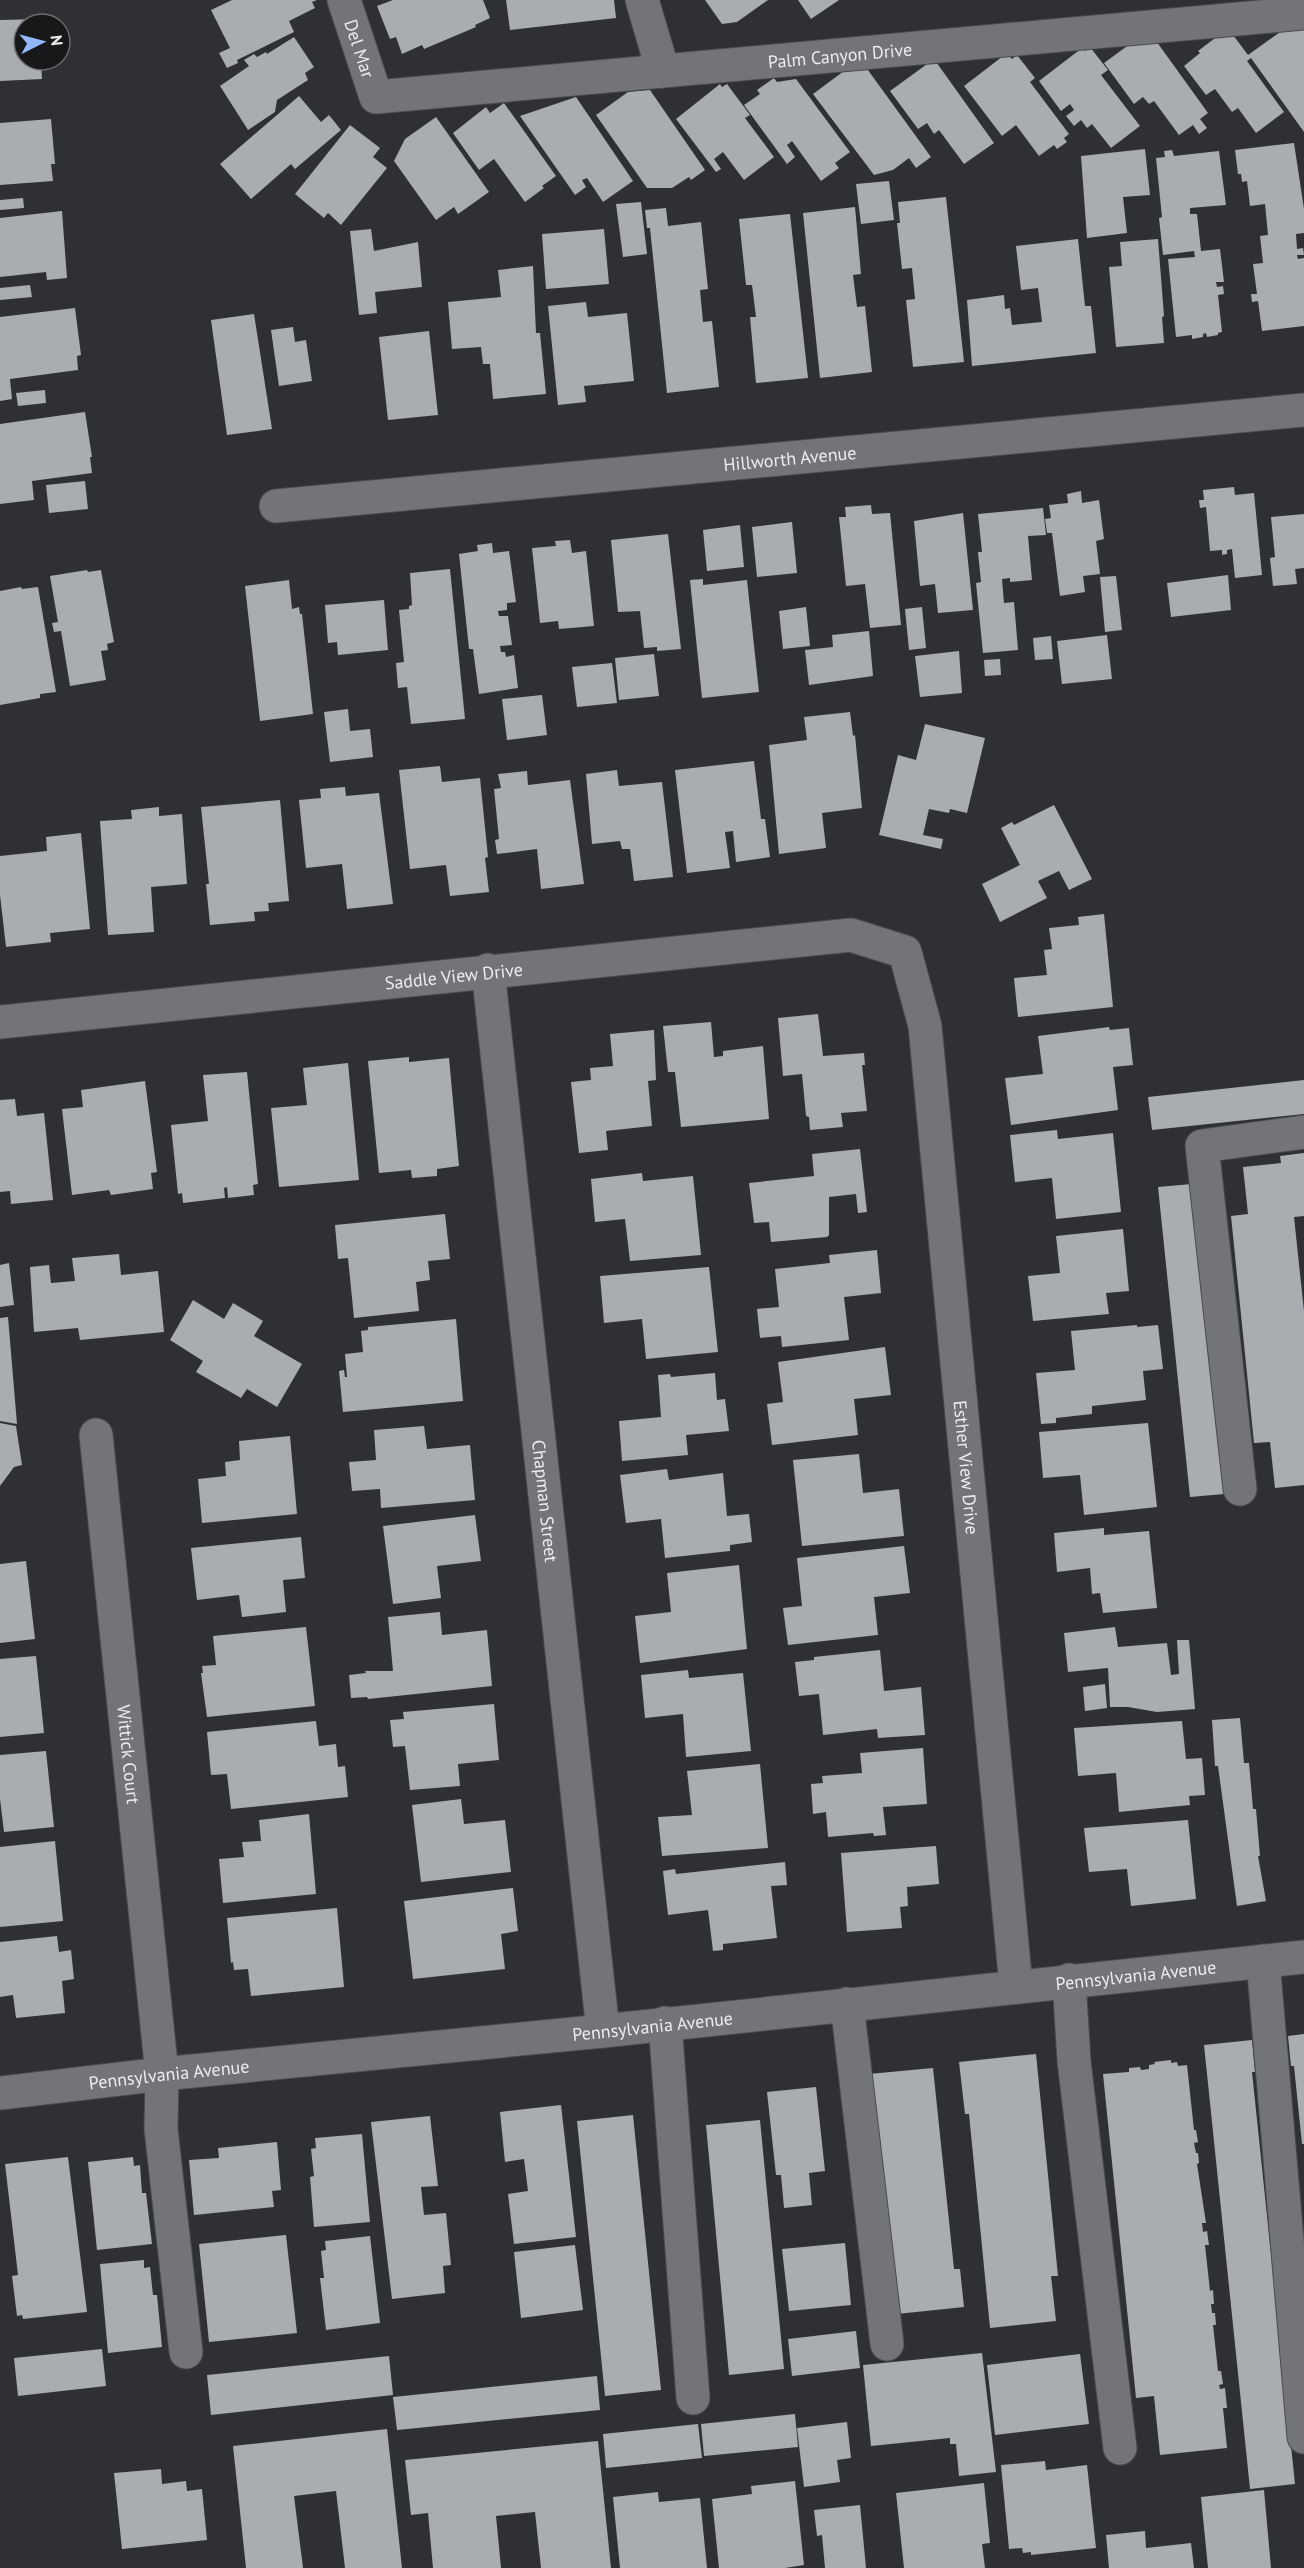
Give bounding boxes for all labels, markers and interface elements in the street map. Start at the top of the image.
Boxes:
north arrow [12,12,72,72]
street label: Del Mar [340,16,380,81]
text: N [46,34,67,47]
street label: Palm Canyon Drive [767,37,913,73]
street label: Hillworth Avenue [722,440,857,476]
street label: Saddle View Drive [384,957,524,994]
street label: Esther View Drive [949,1399,985,1535]
street label: Chapman Street [527,1438,564,1563]
street label: Wittick Court [112,1704,146,1805]
street label: Pennsylvania Avenue [1054,1955,1217,1995]
street label: Pennsylvania Avenue [571,2006,734,2045]
street label: Pennsylvania Avenue [87,2054,250,2094]

